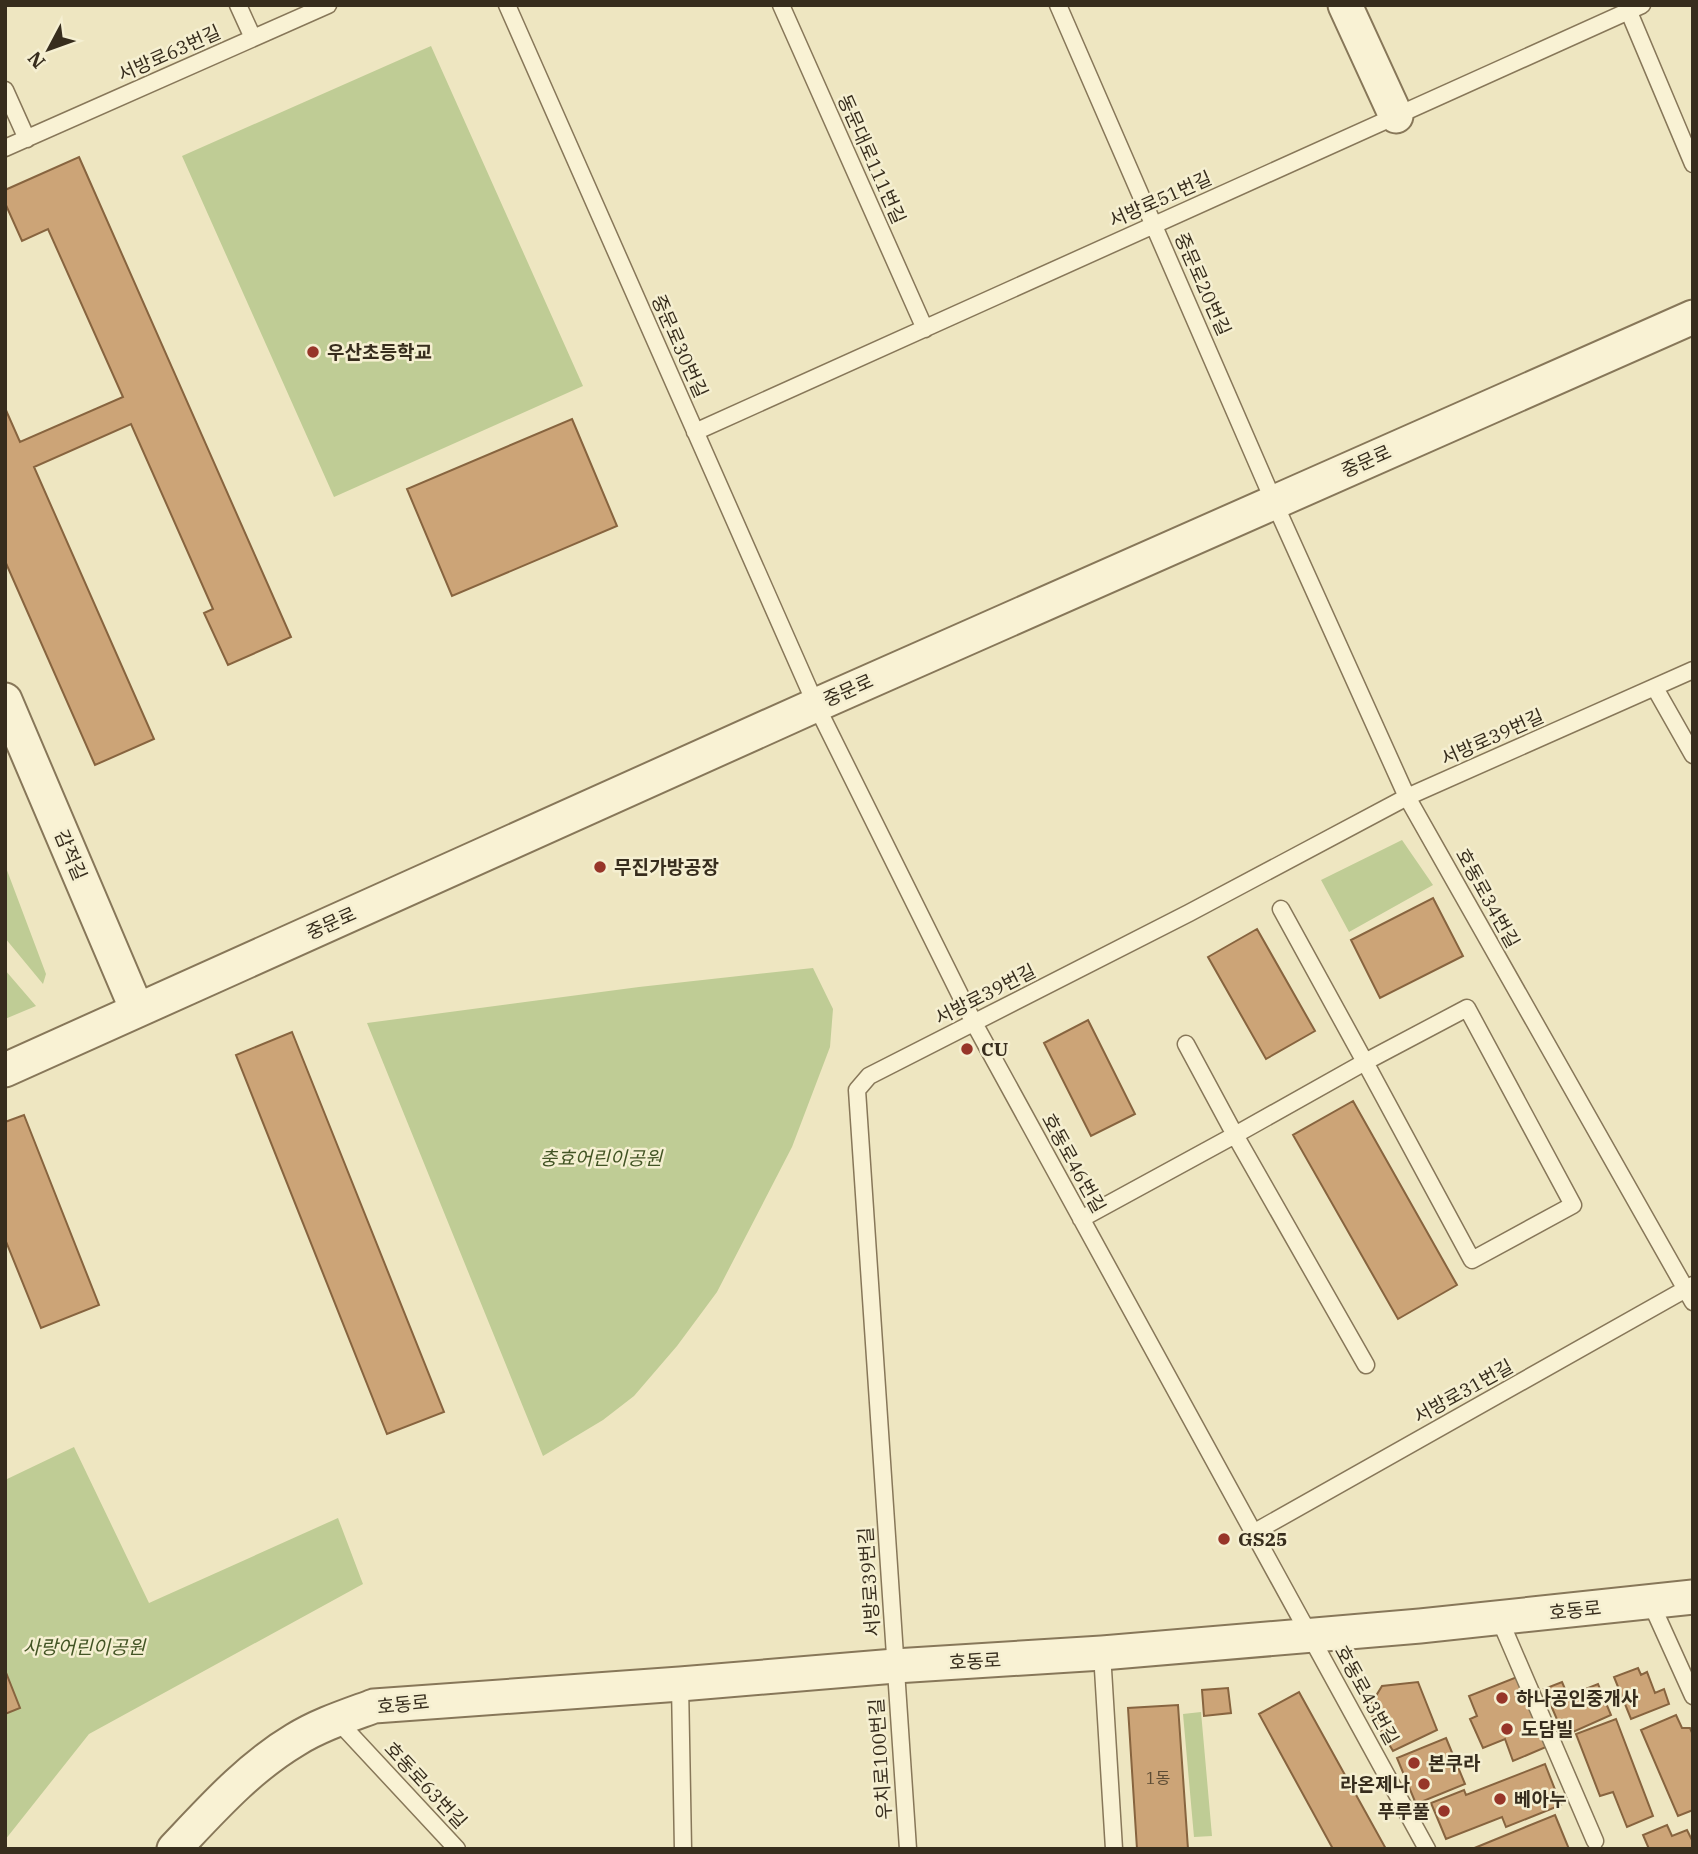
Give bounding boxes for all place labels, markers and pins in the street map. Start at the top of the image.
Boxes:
place label: 우산초등학교 [327,340,432,364]
marker: 우산초등학교 [305,344,321,360]
place label: 무진가방공장 [614,855,719,879]
marker: 무진가방공장 [592,859,608,875]
place label: CU [981,1037,1008,1061]
marker: CU [959,1041,975,1057]
place label: GS25 [1238,1527,1287,1551]
marker: GS25 [1216,1531,1232,1547]
place label: 하나공인중개사 [1516,1686,1639,1710]
marker: 하나공인중개사 [1494,1690,1510,1706]
place label: 도담빌 [1521,1717,1573,1741]
marker: 도담빌 [1499,1721,1515,1737]
place label: 본쿠라 [1428,1751,1481,1775]
marker: 본쿠라 [1406,1755,1422,1771]
place label: 라온제나 [1340,1772,1411,1796]
marker: 라온제나 [1416,1776,1432,1792]
place label: 베아누 [1514,1787,1566,1811]
marker: 베아누 [1492,1791,1508,1807]
place label: 푸루풀 [1378,1799,1430,1823]
marker: 푸루풀 [1436,1803,1452,1819]

